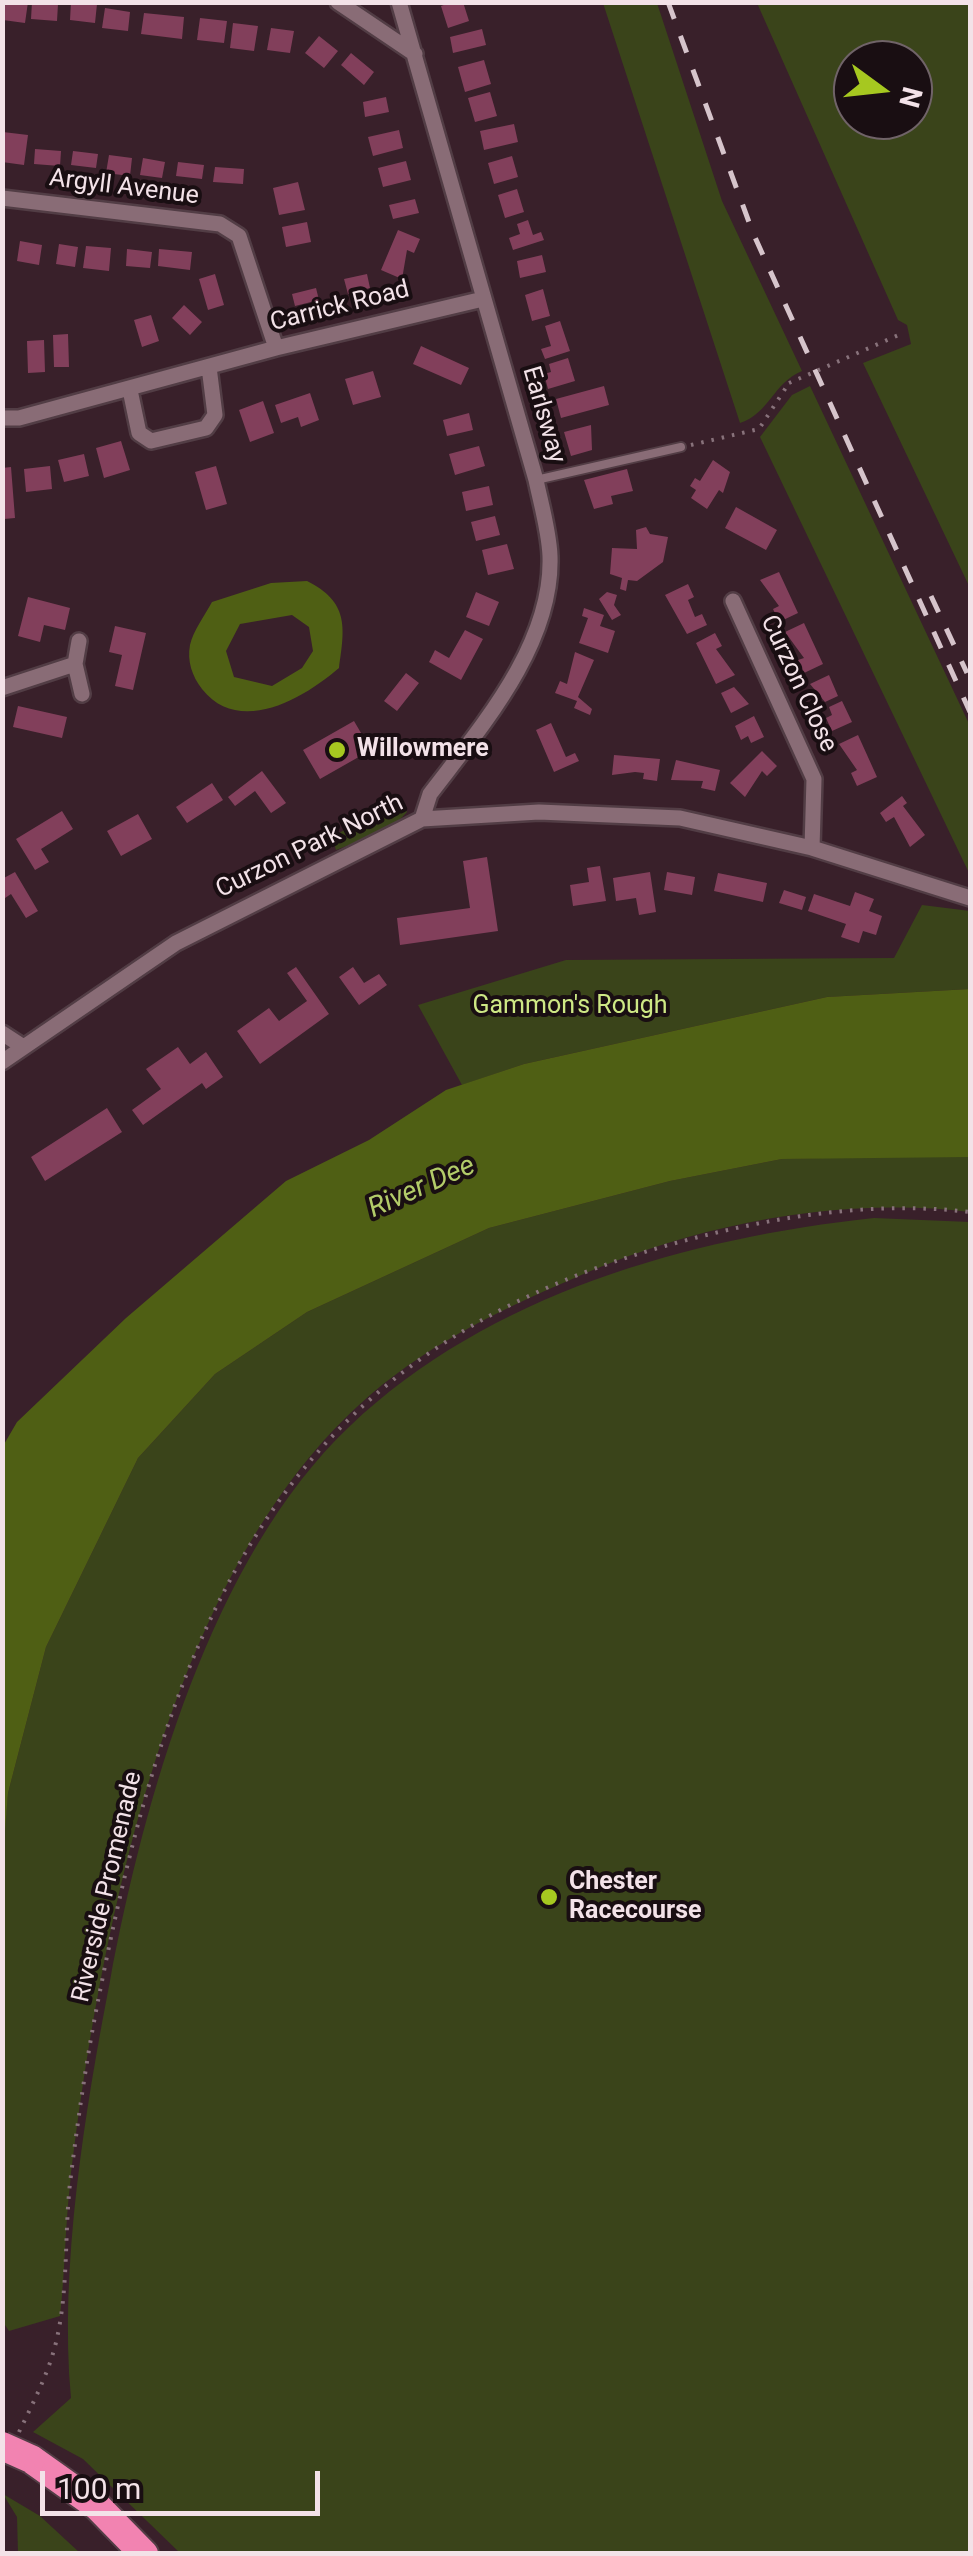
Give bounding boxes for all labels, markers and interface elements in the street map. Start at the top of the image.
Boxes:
north arrow [833,40,933,140]
text: N [892,84,929,111]
street label: Argyll Avenue [47,164,201,212]
street label: Carrick Road [267,275,413,339]
street label: Earlsway [515,363,571,467]
street label: Curzon Close [753,611,843,757]
place label: Willowmere [357,735,489,765]
marker: Willowmere [326,739,348,761]
street label: Curzon Park North [211,789,409,905]
park label: Gammon's Rough [472,992,668,1022]
water label: River Dee [363,1150,481,1226]
street label: Riverside Promenade [67,1769,149,2005]
place label: Chester Racecourse [569,1868,702,1927]
marker: Chester Racecourse [538,1886,560,1908]
scale bar [45,2451,325,2513]
text: 100 m [57,2471,141,2506]

